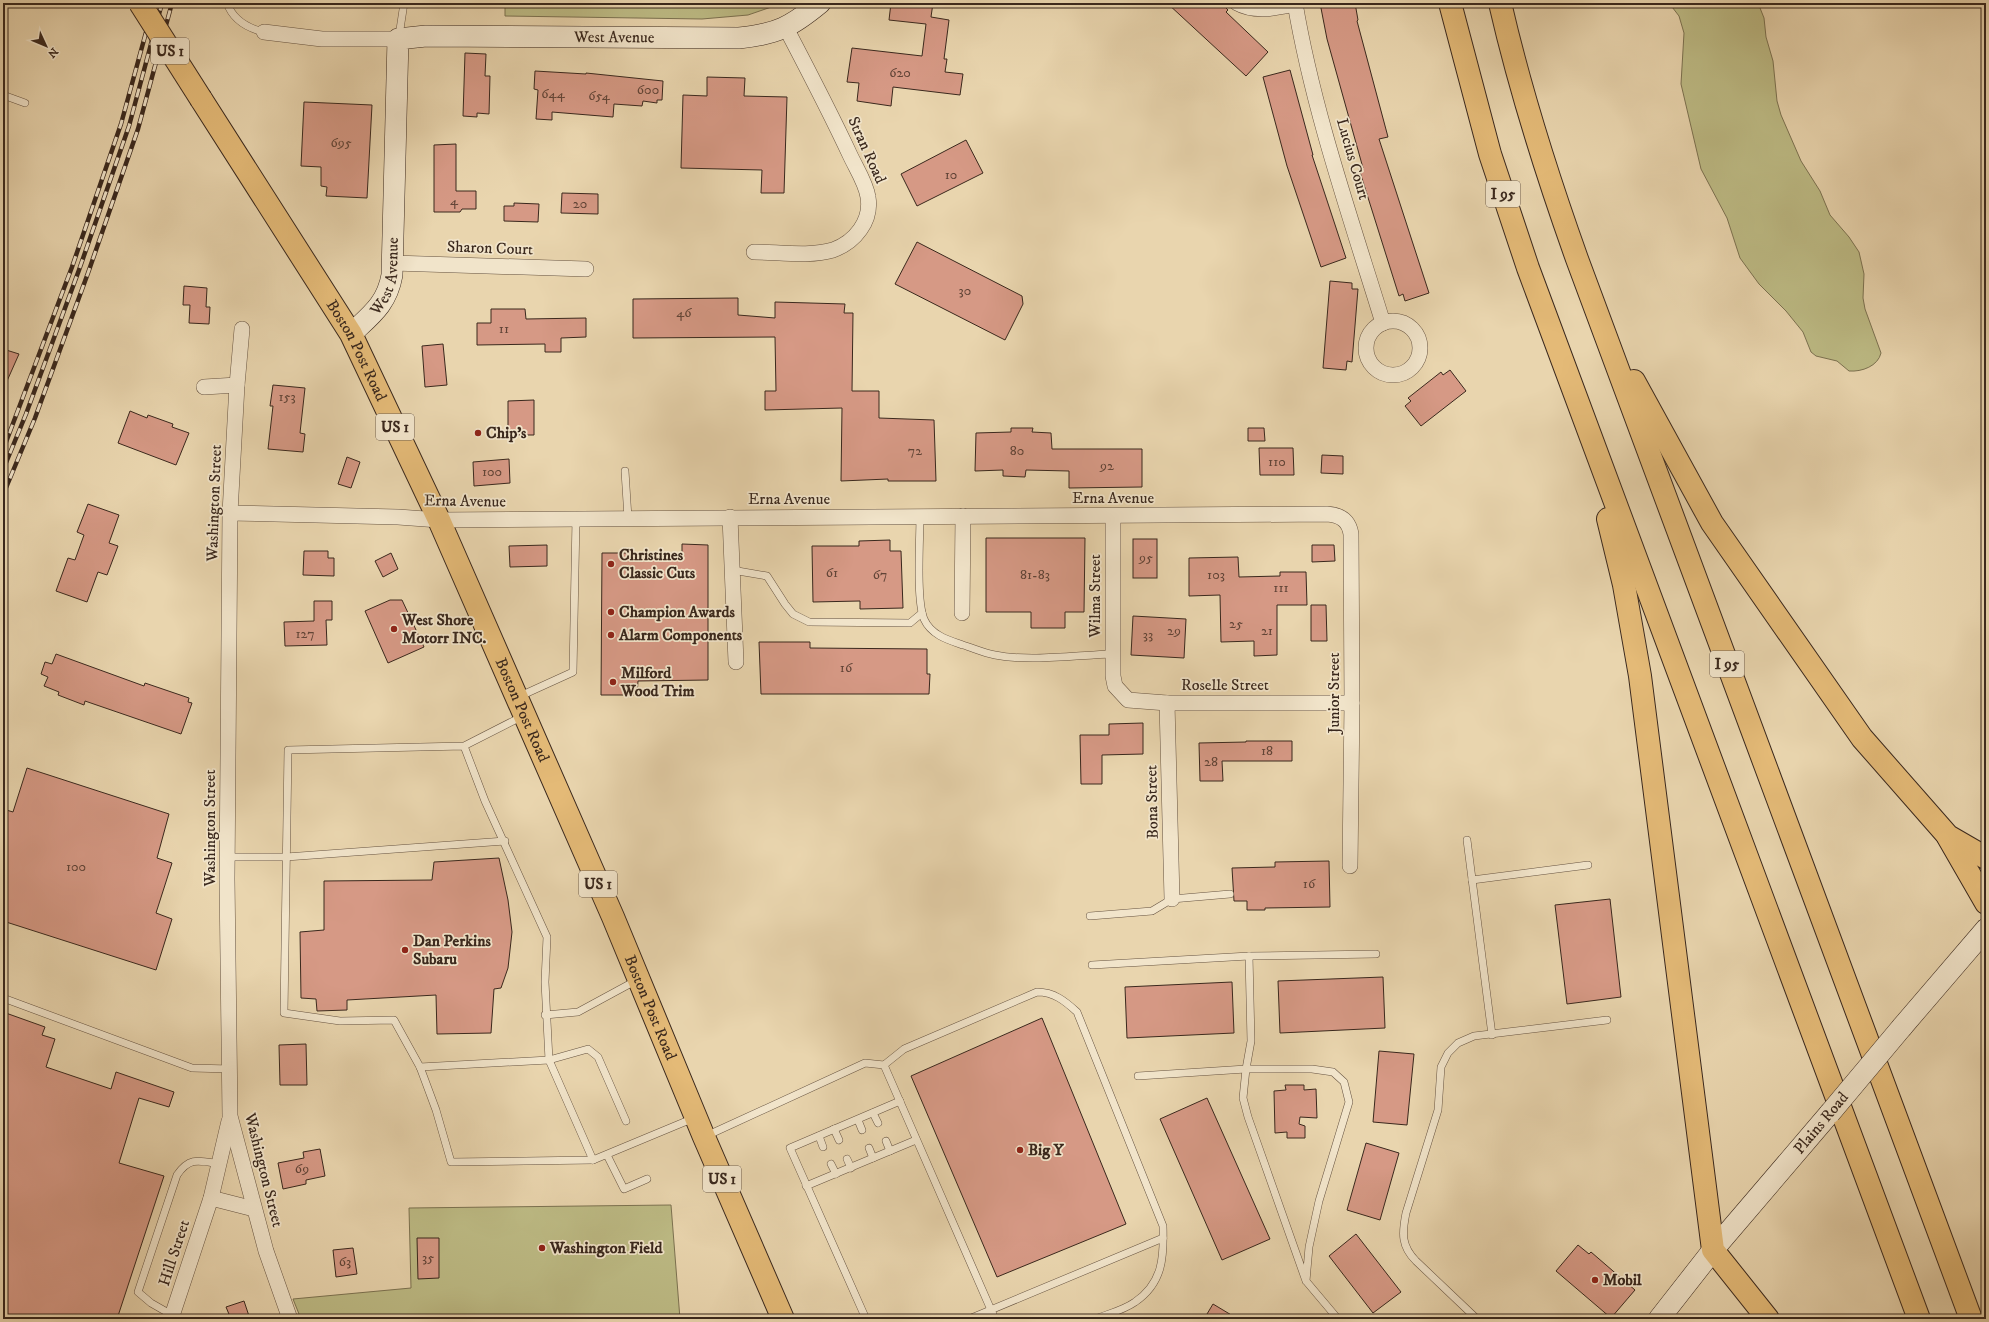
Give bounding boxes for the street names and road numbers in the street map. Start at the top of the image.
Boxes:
street label: West Avenue [573,27,655,47]
road number: US 1 [151,38,189,64]
street label: Stran Road [843,113,891,187]
street label: Lucius Court [1332,116,1374,202]
road number: I 95 [1486,181,1520,207]
street label: Sharon Court [447,236,533,260]
street label: West Avenue [365,237,403,320]
street label: Boston Post Road [322,296,391,404]
road number: US 1 [376,414,414,440]
street label: Washington Street [202,444,226,563]
street label: Erna Avenue [1072,488,1154,508]
street label: Erna Avenue [748,489,830,509]
street label: Erna Avenue [424,490,507,512]
street label: Wilma Street [1085,554,1105,639]
road number: I 95 [1710,651,1744,677]
street label: Junior Street [1324,652,1344,736]
street label: Boston Post Road [491,655,554,765]
street label: Roselle Street [1181,675,1269,695]
street label: Bona Street [1141,765,1163,839]
street label: Washington Street [200,769,220,888]
road number: US 1 [579,871,617,897]
street label: Boston Post Road [620,952,681,1063]
street label: Plains Road [1789,1088,1853,1158]
street label: Washington Street [240,1110,288,1229]
road number: US 1 [703,1166,741,1192]
street label: Hill Street [154,1217,194,1289]

